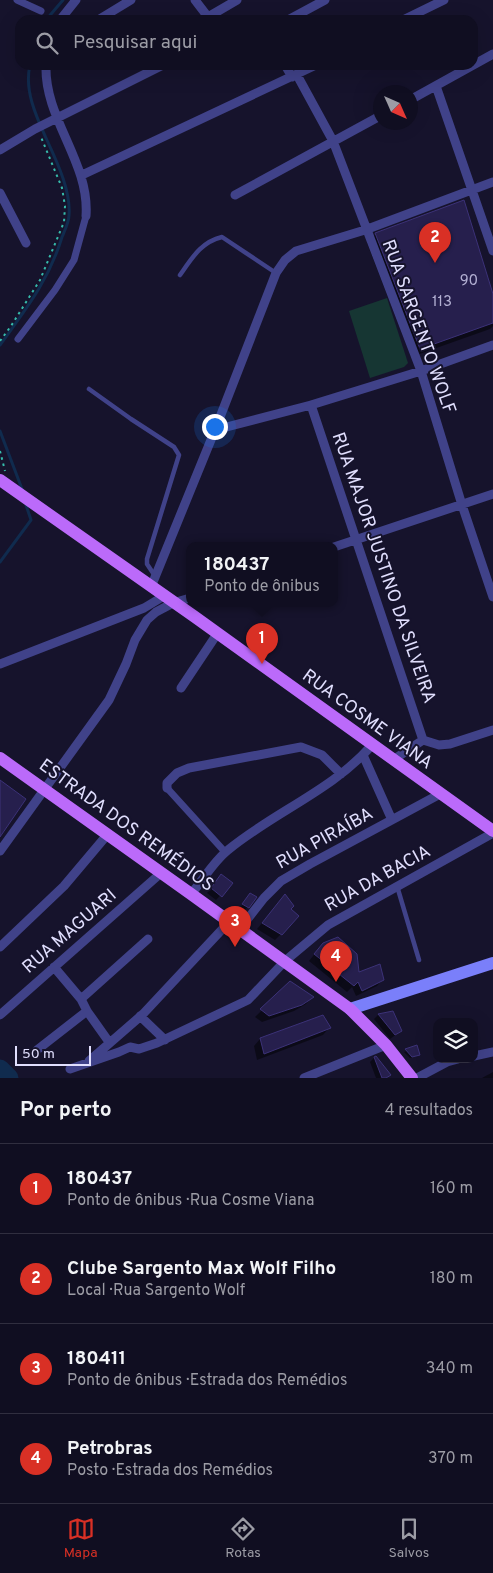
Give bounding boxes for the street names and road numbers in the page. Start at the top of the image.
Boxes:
street label: RUA SARGENTO WOLF [376,237,460,417]
street label: RUA MAJOR JUSTINO DA SILVEIRA [326,429,440,707]
street label: RUA COSME VIANA [297,665,437,775]
street label: ESTRADA DOS REMÉDIOS [34,753,219,897]
street label: RUA PIRAÍBA [271,801,378,875]
street label: RUA DA BACIA [321,840,435,918]
street label: RUA MAGUARI [18,885,122,979]

